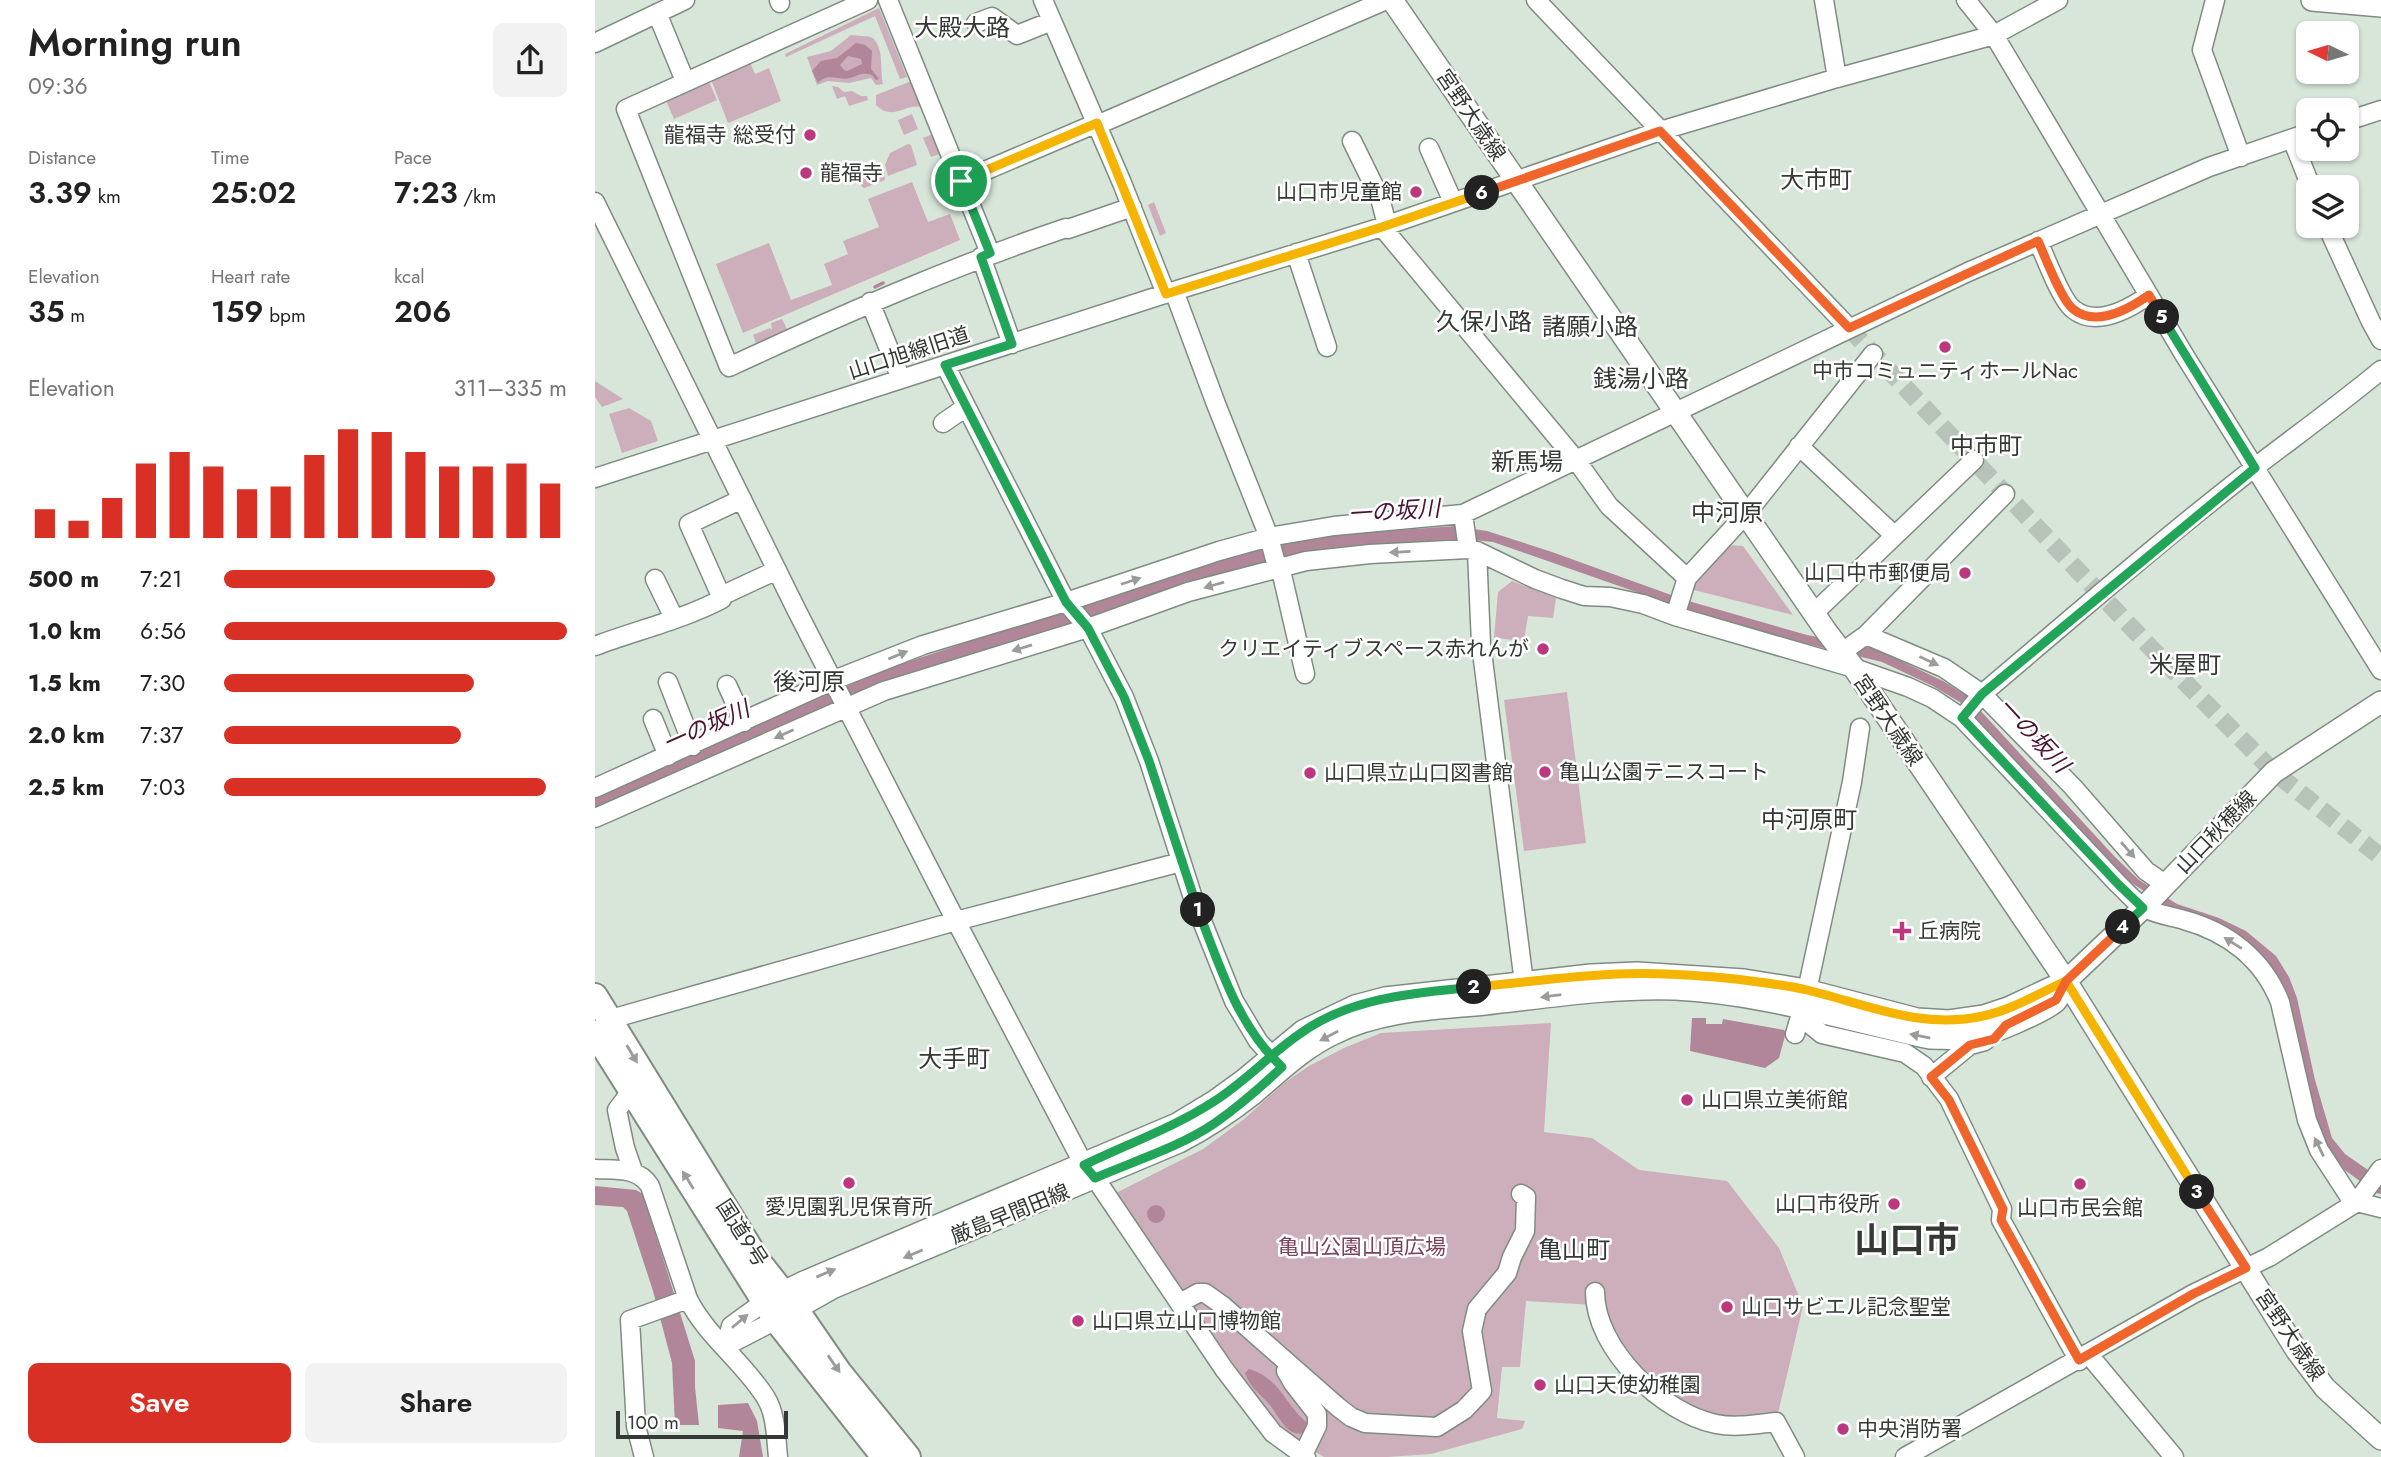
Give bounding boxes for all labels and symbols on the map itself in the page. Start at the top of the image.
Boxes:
district label: 大殿大路 [914,10,1010,45]
north arrow [2296,21,2359,84]
street label: 宮野大歳線 [1429,63,1513,167]
place label: 龍福寺 総受付 [664,120,796,150]
marker: 龍福寺 総受付 [802,127,818,143]
pin [931,151,991,211]
place label: 龍福寺 [820,158,883,188]
district label: 大市町 [1780,162,1852,197]
marker: 龍福寺 [798,165,814,181]
pin: 6 [1465,176,1499,210]
place label: 山口市児童館 [1276,177,1402,207]
marker: 山口市児童館 [1408,184,1424,200]
pin: 5 [2145,300,2179,334]
district label: 久保小路 [1436,304,1532,339]
district label: 諸願小路 [1542,309,1638,344]
street label: 山口旭線旧道 [844,319,974,387]
marker: 中市コミュニティホールNac [1937,339,1953,355]
place label: 中市コミュニティホールNac [1812,356,2078,386]
district label: 銭湯小路 [1593,361,1689,396]
district label: 中市町 [1950,428,2022,463]
district label: 新馬場 [1491,444,1563,479]
water label: 一の坂川 [1347,491,1444,531]
district label: 中河原 [1691,495,1763,530]
one-way arrow [1388,547,1410,558]
place label: 山口中市郵便局 [1804,558,1951,588]
marker: 山口中市郵便局 [1957,565,1973,581]
one-way arrow [1120,575,1141,586]
one-way arrow [1204,580,1225,590]
place label: クリエイティブスペース赤れんが [1218,634,1529,664]
marker: クリエイティブスペース赤れんが [1535,641,1551,657]
one-way arrow [1012,643,1033,653]
district label: 米屋町 [2149,647,2221,682]
one-way arrow [887,650,908,661]
one-way arrow [1919,655,1939,666]
district label: 後河原 [773,664,845,699]
street label: 宮野大歳線 [1846,668,1930,772]
water label: 一の坂川 [1990,690,2080,782]
water label: 一の坂川 [657,691,758,760]
one-way arrow [774,729,795,740]
place label: 亀山公園テニスコート [1559,757,1769,787]
place label: 山口県立山口図書館 [1324,758,1513,788]
marker: 亀山公園テニスコート [1537,764,1553,780]
marker: 山口県立山口図書館 [1302,765,1318,781]
street label: 山口秋穂線 [2169,784,2263,880]
district label: 中河原町 [1761,802,1857,837]
one-way arrow [2120,841,2136,859]
pin: 1 [1181,892,1215,928]
pin: 4 [2105,909,2141,944]
place label: 丘病院 [1918,916,1981,946]
marker: 丘病院 [1892,921,1912,941]
one-way arrow [2224,937,2243,950]
pin: 2 [1457,970,1491,1004]
one-way arrow [1540,991,1562,1002]
one-way arrow [1909,1030,1931,1041]
one-way arrow [1319,1031,1339,1042]
district label: 大手町 [918,1041,990,1076]
one-way arrow [625,1044,638,1063]
place label: 山口県立美術館 [1701,1085,1848,1115]
marker: 山口県立美術館 [1679,1092,1695,1108]
one-way arrow [2313,1137,2324,1157]
one-way arrow [681,1170,694,1189]
pin: 3 [2179,1174,2215,1210]
marker: 愛児園乳児保育所 [841,1175,857,1191]
street label: 厳島早間田線 [946,1176,1074,1252]
marker: 山口市民会館 [2072,1176,2088,1192]
place label: 山口市役所 [1775,1189,1880,1219]
place label: 愛児園乳児保育所 [765,1192,933,1222]
street label: 国道9号 [709,1193,775,1273]
place label: 山口市民会館 [2017,1193,2143,1223]
marker: 山口市役所 [1886,1196,1902,1212]
district label: 山口市 [1854,1215,1960,1265]
park label: 亀山公園山頂広場 [1278,1232,1446,1262]
district label: 亀山町 [1538,1232,1610,1267]
one-way arrow [903,1249,924,1260]
one-way arrow [816,1267,837,1278]
street label: 宮野大歳線 [2248,1283,2332,1387]
place label: 山口サビエル記念聖堂 [1741,1292,1951,1322]
marker: 山口サビエル記念聖堂 [1719,1299,1735,1315]
place label: 山口県立山口博物館 [1092,1306,1281,1336]
one-way arrow [731,1313,749,1328]
marker: 山口県立山口博物館 [1070,1313,1086,1329]
one-way arrow [827,1355,841,1373]
place label: 山口天使幼稚園 [1554,1370,1701,1400]
marker: 山口天使幼稚園 [1532,1377,1548,1393]
scale bar [616,1408,787,1440]
place label: 中央消防署 [1857,1414,1962,1444]
marker: 中央消防署 [1835,1421,1851,1437]

